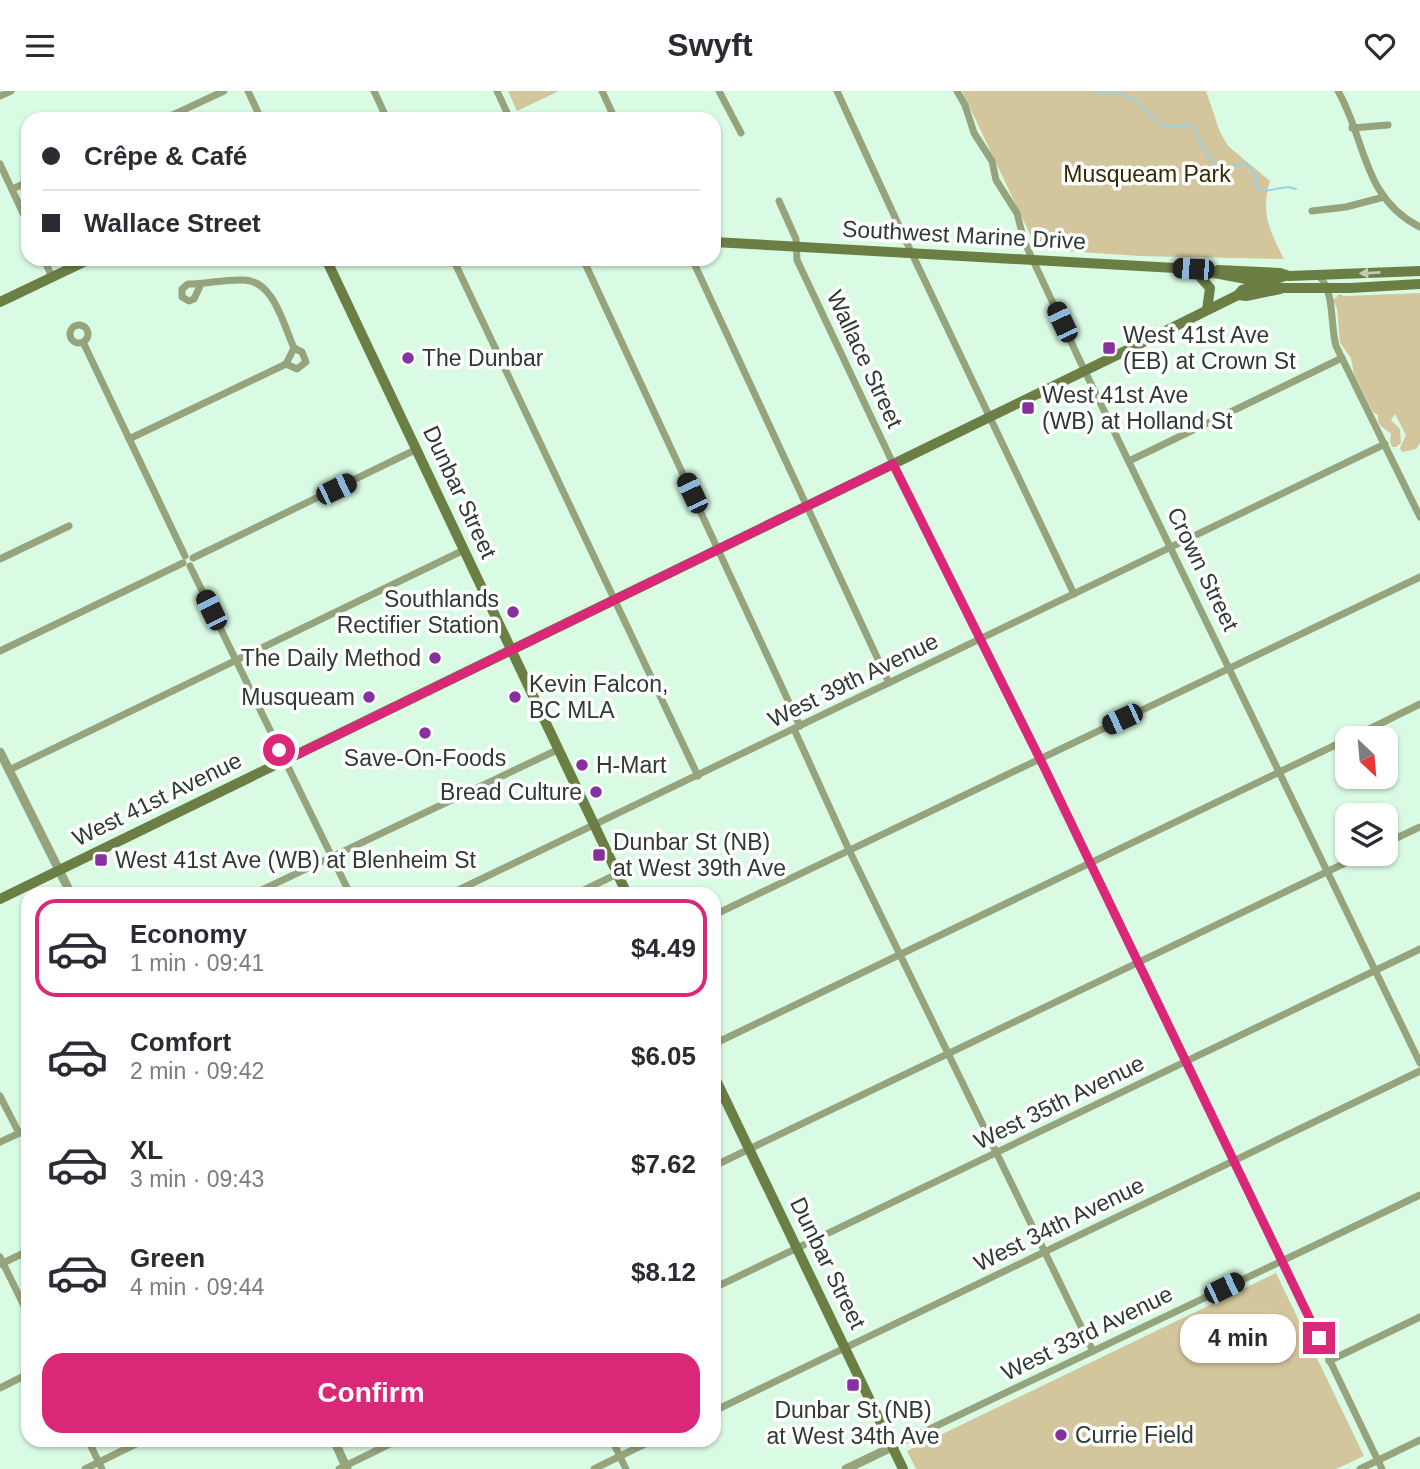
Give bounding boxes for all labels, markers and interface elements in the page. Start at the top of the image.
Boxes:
icon: menu [21,27,59,65]
text: Swyft [667,27,753,63]
icon: heart [1361,27,1399,65]
text: Crêpe & Café [84,141,247,171]
park label: Musqueam Park [1063,161,1231,187]
text: Wallace Street [84,208,261,238]
street label: Southwest Marine Drive [841,216,1087,254]
car [1172,257,1215,281]
one-way arrow [1358,268,1380,279]
street label: Wallace Street [822,286,908,432]
car [1044,299,1081,345]
place label: West 41st Ave (EB) at Crown St [1123,322,1296,374]
marker: West 41st Ave (EB) at Crown St [1101,340,1117,356]
place label: The Dunbar [422,345,544,371]
marker: The Dunbar [400,350,416,366]
place label: West 41st Ave (WB) at Holland St [1042,382,1233,434]
marker: West 41st Ave (WB) at Holland St [1020,400,1036,416]
street label: Dunbar Street [418,422,502,563]
car [313,470,360,508]
car [674,470,711,516]
street label: Crown Street [1162,503,1244,636]
place label: Southlands Rectifier Station [337,586,499,638]
car [193,587,230,633]
marker: Southlands Rectifier Station [505,604,521,620]
street label: West 39th Avenue [764,628,942,732]
place label: The Daily Method [241,645,421,671]
marker: The Daily Method [427,650,443,666]
place label: Kevin Falcon, BC MLA [529,671,668,723]
place label: Musqueam [241,684,355,710]
marker: Musqueam [361,689,377,705]
marker: Kevin Falcon, BC MLA [507,689,523,705]
car [1099,701,1146,737]
marker: Save-On-Foods [417,725,433,741]
north arrow [1335,726,1398,789]
map controls [1335,726,1398,866]
route start [263,734,295,766]
place label: Save-On-Foods [344,745,506,771]
street label: West 41st Avenue [68,747,246,851]
place label: H-Mart [596,752,667,778]
marker: H-Mart [574,757,590,773]
place label: Bread Culture [440,779,582,805]
marker: Bread Culture [588,784,604,800]
button: layers [1335,803,1398,866]
place label: Dunbar St (NB) at West 39th Ave [613,829,786,881]
place label: West 41st Ave (WB) at Blenheim St [115,847,477,873]
marker: Dunbar St (NB) at West 39th Ave [591,847,607,863]
marker: West 41st Ave (WB) at Blenheim St [93,852,109,868]
icon: car [46,917,109,980]
text: Economy [130,919,247,949]
text: $4.49 [631,933,696,963]
text: 1 min · 09:41 [130,950,264,976]
icon: car [46,1025,109,1088]
text: Comfort [130,1027,231,1057]
text: $6.05 [631,1041,696,1071]
street label: West 35th Avenue [970,1050,1148,1154]
text: 2 min · 09:42 [130,1058,264,1084]
icon: car [46,1133,109,1196]
text: XL [130,1135,163,1165]
text: $7.62 [631,1149,696,1179]
text: 3 min · 09:43 [130,1166,264,1192]
street label: West 34th Avenue [970,1172,1148,1276]
street label: Dunbar Street [785,1193,871,1334]
icon: car [46,1241,109,1304]
text: Green [130,1243,205,1273]
text: $8.12 [631,1257,696,1287]
car [1201,1269,1248,1307]
text: 4 min · 09:44 [130,1274,264,1300]
street label: West 33rd Avenue [997,1280,1177,1386]
callout: 4 min [1179,1313,1294,1363]
route end [1303,1322,1335,1354]
text: 4 min [1208,1325,1268,1351]
button: Confirm [42,1353,700,1433]
marker: Dunbar St (NB) at West 34th Ave [845,1377,861,1393]
place label: Dunbar St (NB) at West 34th Ave [766,1397,940,1449]
place label: Currie Field [1075,1422,1194,1448]
marker: Currie Field [1053,1427,1069,1443]

